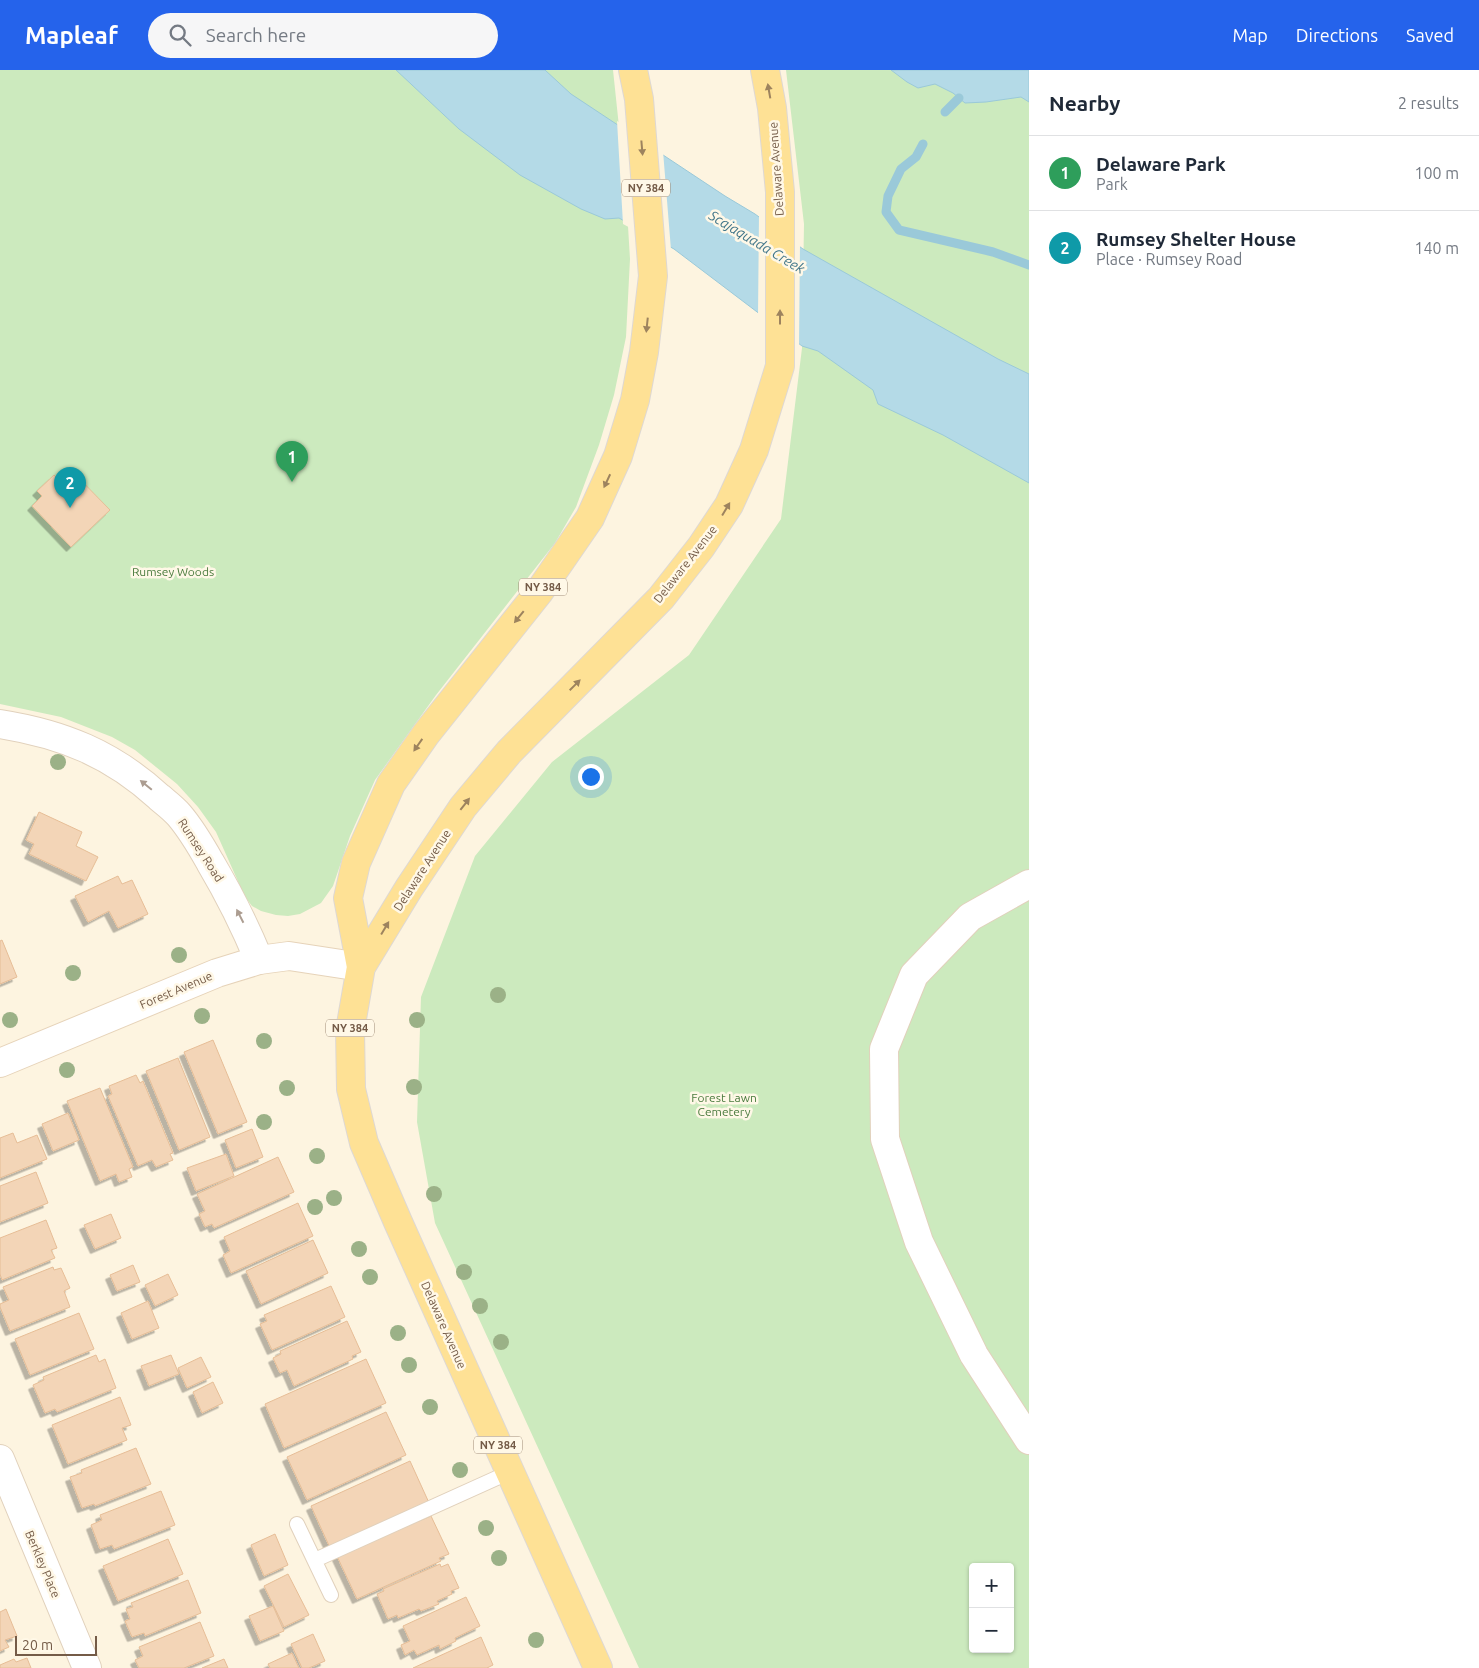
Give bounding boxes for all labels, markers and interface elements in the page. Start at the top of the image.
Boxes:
search box [148,13,498,58]
icon: search [166,21,194,49]
text: Mapleaf [25,22,118,49]
text: Search here [206,24,306,46]
text: Map [1232,25,1268,45]
text: Directions [1296,25,1378,45]
text: Saved [1406,25,1454,45]
one-way arrow [765,83,773,99]
text: Nearby [1049,91,1120,115]
text: 2 results [1398,94,1459,112]
street label: Delaware Avenue [766,122,786,216]
one-way arrow [639,140,647,156]
text: Delaware Park [1096,153,1226,175]
text: 1 [1060,164,1070,182]
text: 100 m [1414,164,1459,182]
text: Park [1096,175,1128,193]
road number: NY 384 [622,180,670,196]
water label: Scajaquada Creek [705,207,808,277]
text: Rumsey Shelter House [1096,228,1296,250]
text: 2 [1060,239,1070,257]
text: 140 m [1414,239,1459,257]
text: Place · Rumsey Road [1096,250,1242,268]
one-way arrow [776,309,784,325]
one-way arrow [643,317,651,333]
pin: 1 [276,441,308,482]
pin: 2 [54,467,86,508]
one-way arrow [603,474,611,488]
one-way arrow [721,502,730,515]
street label: Delaware Avenue [651,523,719,605]
park label: Rumsey Woods [132,565,214,578]
road number: NY 384 [519,578,567,596]
one-way arrow [514,610,525,623]
one-way arrow [569,679,581,691]
one-way arrow [413,738,423,752]
your location [578,764,604,790]
one-way arrow [139,780,152,791]
one-way arrow [460,798,471,811]
street label: Rumsey Road [176,816,226,884]
street label: Delaware Avenue [391,827,453,913]
one-way arrow [236,909,244,923]
one-way arrow [380,921,389,934]
street label: Forest Avenue [138,969,214,1011]
road number: NY 384 [326,1020,374,1036]
park label: Forest Lawn Cemetery [691,1091,757,1118]
street label: Delaware Avenue [419,1279,469,1371]
road number: NY 384 [474,1436,522,1454]
street label: Berkley Place [23,1528,63,1600]
map controls [969,1563,1014,1653]
button: + [969,1563,1014,1608]
button: − [969,1608,1014,1653]
scale bar [15,1633,98,1656]
text: 20 m [22,1637,53,1653]

